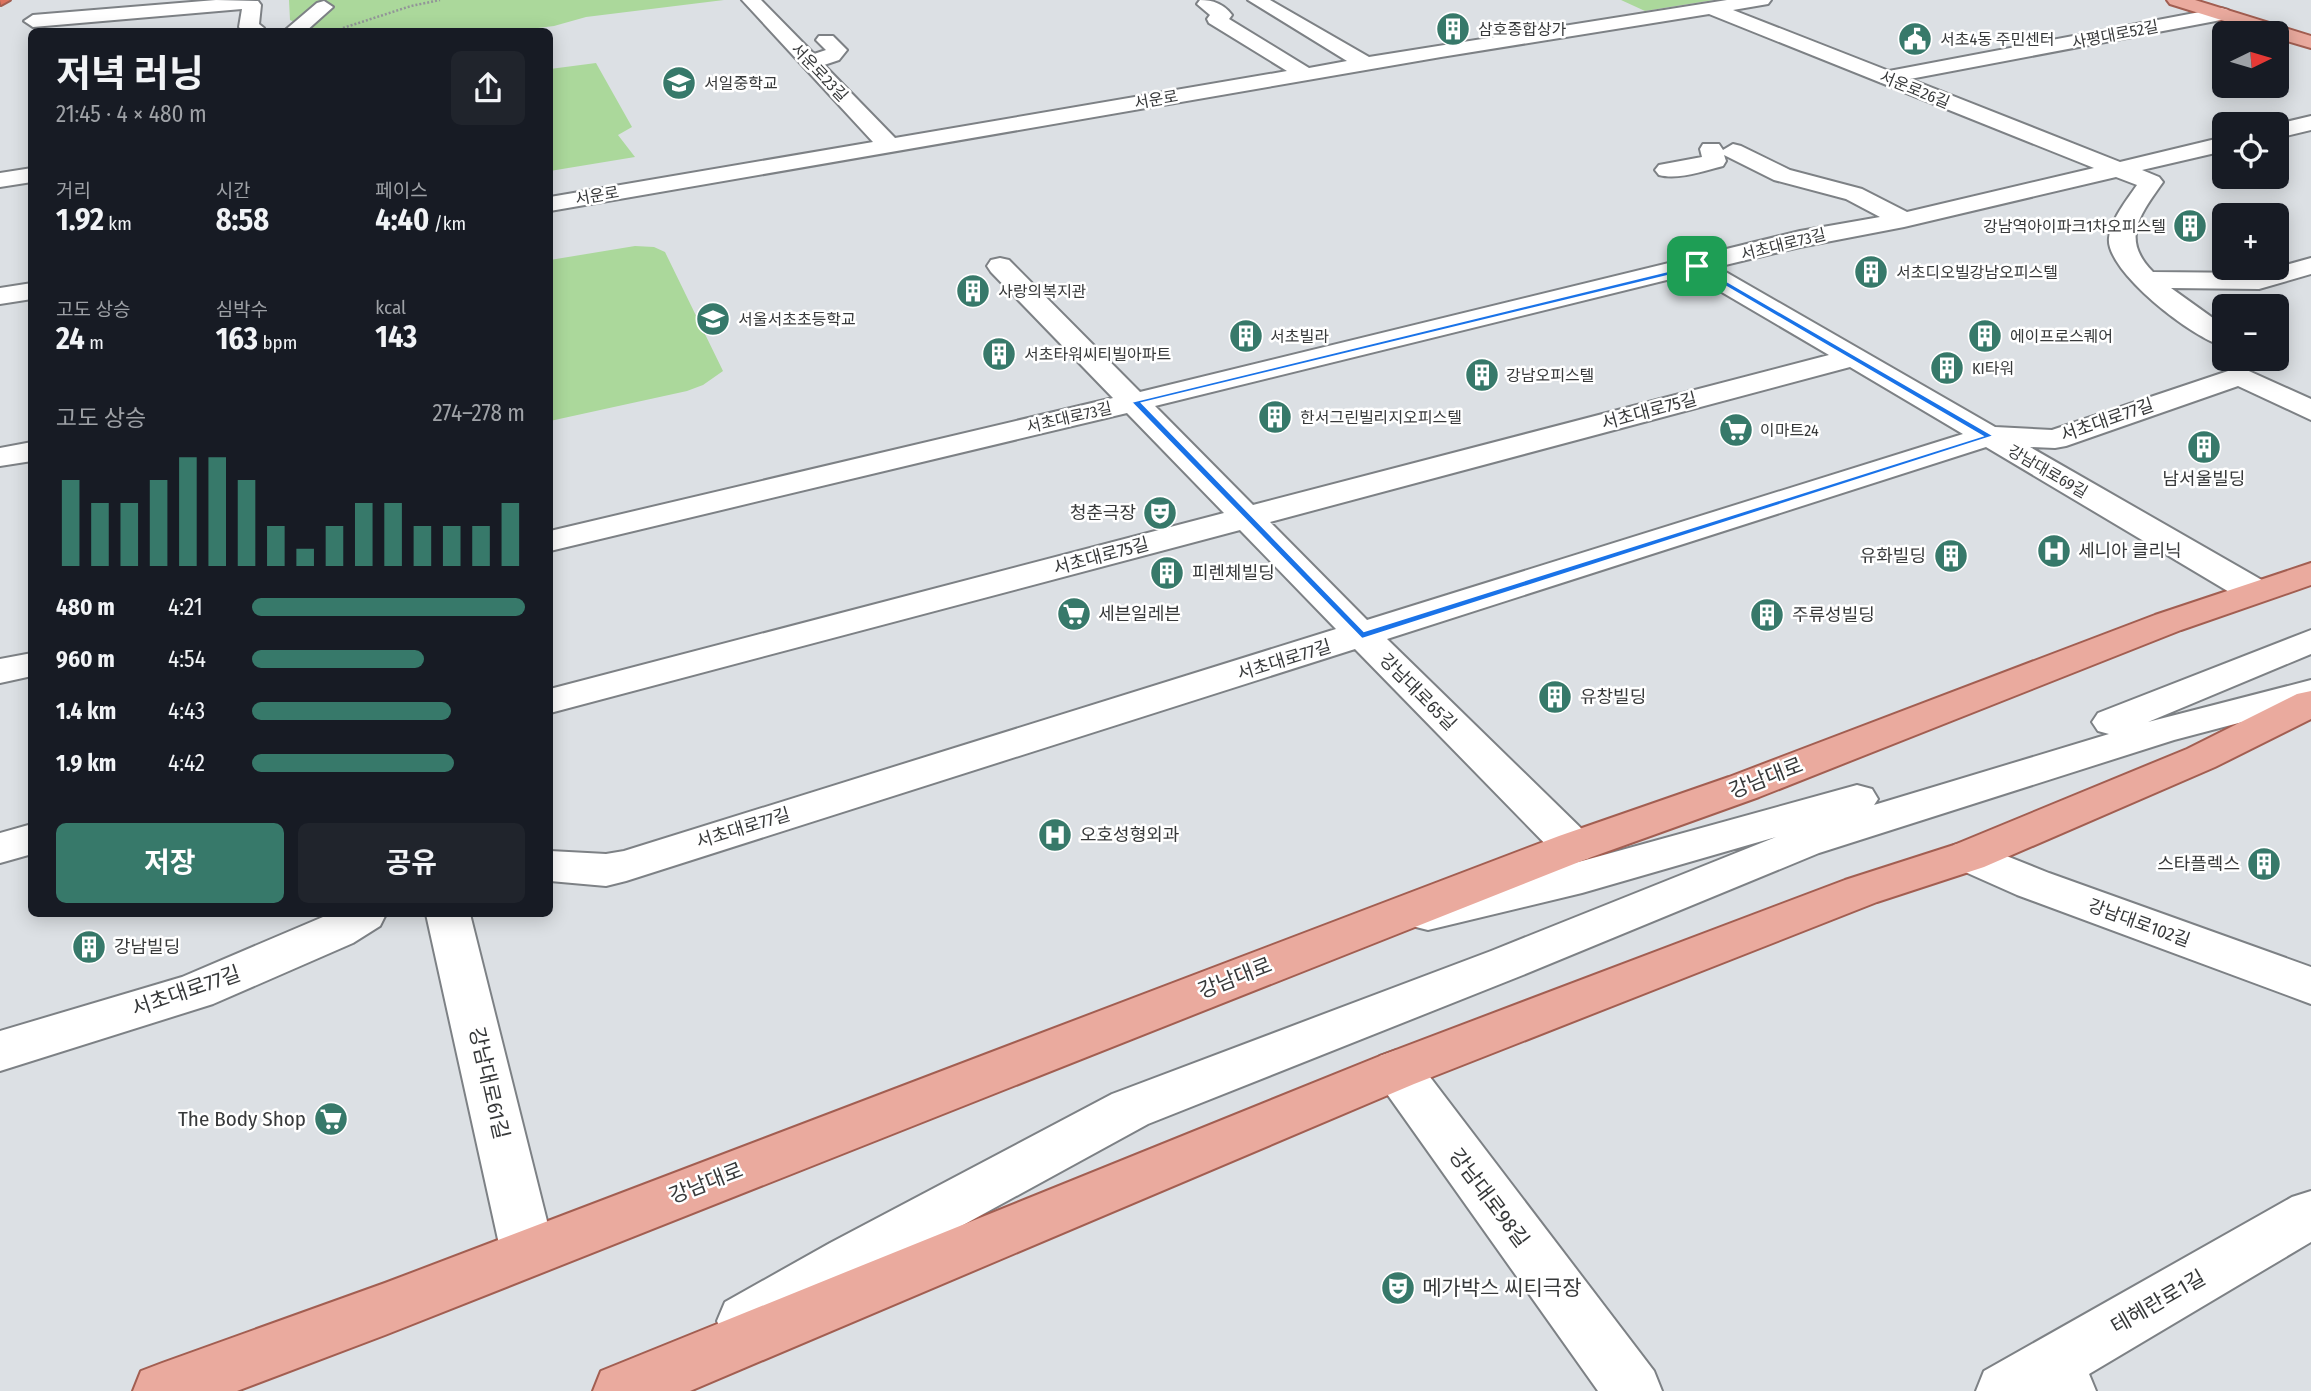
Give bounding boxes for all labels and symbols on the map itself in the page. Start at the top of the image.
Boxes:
building icon: 삼호종합상가 [1434,10,1472,48]
street label: 사평대로52길 [2070,17,2160,52]
place label: 삼호종합상가 [1478,20,1567,39]
public building icon: 서초4동 주민센터 [1896,20,1934,58]
north arrow [2212,21,2289,98]
place label: 서초4동 주민센터 [1940,30,2055,49]
street label: 서운로23길 [787,39,852,105]
school or university icon: 서일중학교 [660,64,698,102]
street label: 서운로26길 [1877,67,1953,112]
place label: 서일중학교 [704,74,778,93]
street label: 서운로 [1133,86,1180,113]
street label: 서운로 [574,182,621,209]
building icon: 강남역아이파크1차오피스텔 [2171,207,2209,245]
place label: 강남역아이파크1차오피스텔 [1983,217,2166,236]
street label: 서초대로73길 [1739,225,1828,264]
pin [1667,236,1727,296]
building icon: 서초디오빌강남오피스텔 [1852,253,1890,291]
place label: 서초디오빌강남오피스텔 [1896,263,2058,282]
building icon: 사랑의복지관 [954,272,992,310]
place label: 사랑의복지관 [998,282,1087,301]
school or university icon: 서울서초초등학교 [694,300,732,338]
place label: 서울서초초등학교 [738,310,856,329]
building icon: 서초빌라 [1227,317,1265,355]
building icon: 에이프로스퀘어 [1966,317,2004,355]
place label: 서초빌라 [1270,327,1329,346]
place label: 에이프로스퀘어 [2010,327,2113,346]
building icon: 서초타워씨티빌아파트 [980,335,1018,373]
place label: 서초타워씨티빌아파트 [1024,345,1171,364]
building icon: KI타워 [1928,349,1966,387]
building icon: 강남오피스텔 [1463,356,1501,394]
place label: KI타워 [1972,359,2014,378]
place label: 강남오피스텔 [1506,366,1594,385]
street label: 서초대로75길 [1599,388,1699,434]
street label: 서초대로77길 [2057,394,2157,446]
street label: 서초대로73길 [1024,398,1114,437]
building icon: 한서그린빌리지오피스텔 [1256,398,1294,436]
place label: 한서그린빌리지오피스텔 [1300,408,1462,427]
supermarket icon: 이마트24 [1717,411,1755,449]
place label: 이마트24 [1760,421,1819,440]
building icon: 남서울빌딩 [2185,428,2223,466]
street label: 강남대로69길 [2004,441,2091,502]
place label: 남서울빌딩 [2163,468,2245,490]
theatre icon: 청춘극장 [1141,494,1179,532]
place label: 청춘극장 [1070,502,1136,524]
hospital icon: 세니아 클리닉 [2035,532,2073,570]
street label: 서초대로75길 [1051,533,1151,579]
building icon: 유화빌딩 [1932,537,1970,575]
place label: 세니아 클리닉 [2078,540,2182,562]
place label: 유화빌딩 [1860,545,1926,567]
building icon: 피렌체빌딩 [1148,554,1186,592]
place label: 피렌체빌딩 [1192,562,1275,584]
supermarket icon: 세븐일레븐 [1055,595,1093,633]
building icon: 주류성빌딩 [1748,596,1786,634]
place label: 세븐일레븐 [1098,603,1181,625]
place label: 주류성빌딩 [1792,604,1875,626]
street label: 서초대로77길 [1234,635,1334,685]
street label: 강남대로65길 [1375,649,1461,735]
building icon: 유창빌딩 [1536,678,1574,716]
place label: 유창빌딩 [1580,686,1646,708]
street label: 강남대로 [1725,752,1807,804]
street label: 서초대로77길 [693,803,793,853]
hospital icon: 오호성형외과 [1036,816,1074,854]
place label: 오호성형외과 [1080,824,1180,846]
building icon: 스타플렉스 [2245,845,2283,883]
place label: 스타플렉스 [2157,853,2240,875]
street label: 강남대로102길 [2085,894,2193,952]
building icon: 강남빌딩 [70,928,108,966]
place label: 강남빌딩 [114,936,180,958]
street label: 강남대로 [1194,952,1276,1004]
street label: 서초대로77길 [128,960,244,1022]
street label: 강남대로61길 [463,1024,515,1142]
supermarket icon: The Body Shop [312,1100,350,1138]
place label: The Body Shop [178,1106,306,1132]
street label: 강남대로98길 [1443,1143,1535,1253]
street label: 강남대로 [665,1157,747,1209]
street label: 테헤란로1길 [2106,1265,2210,1339]
theatre icon: 메가박스 씨티극장 [1379,1269,1417,1307]
place label: 메가박스 씨티극장 [1422,1275,1582,1301]

